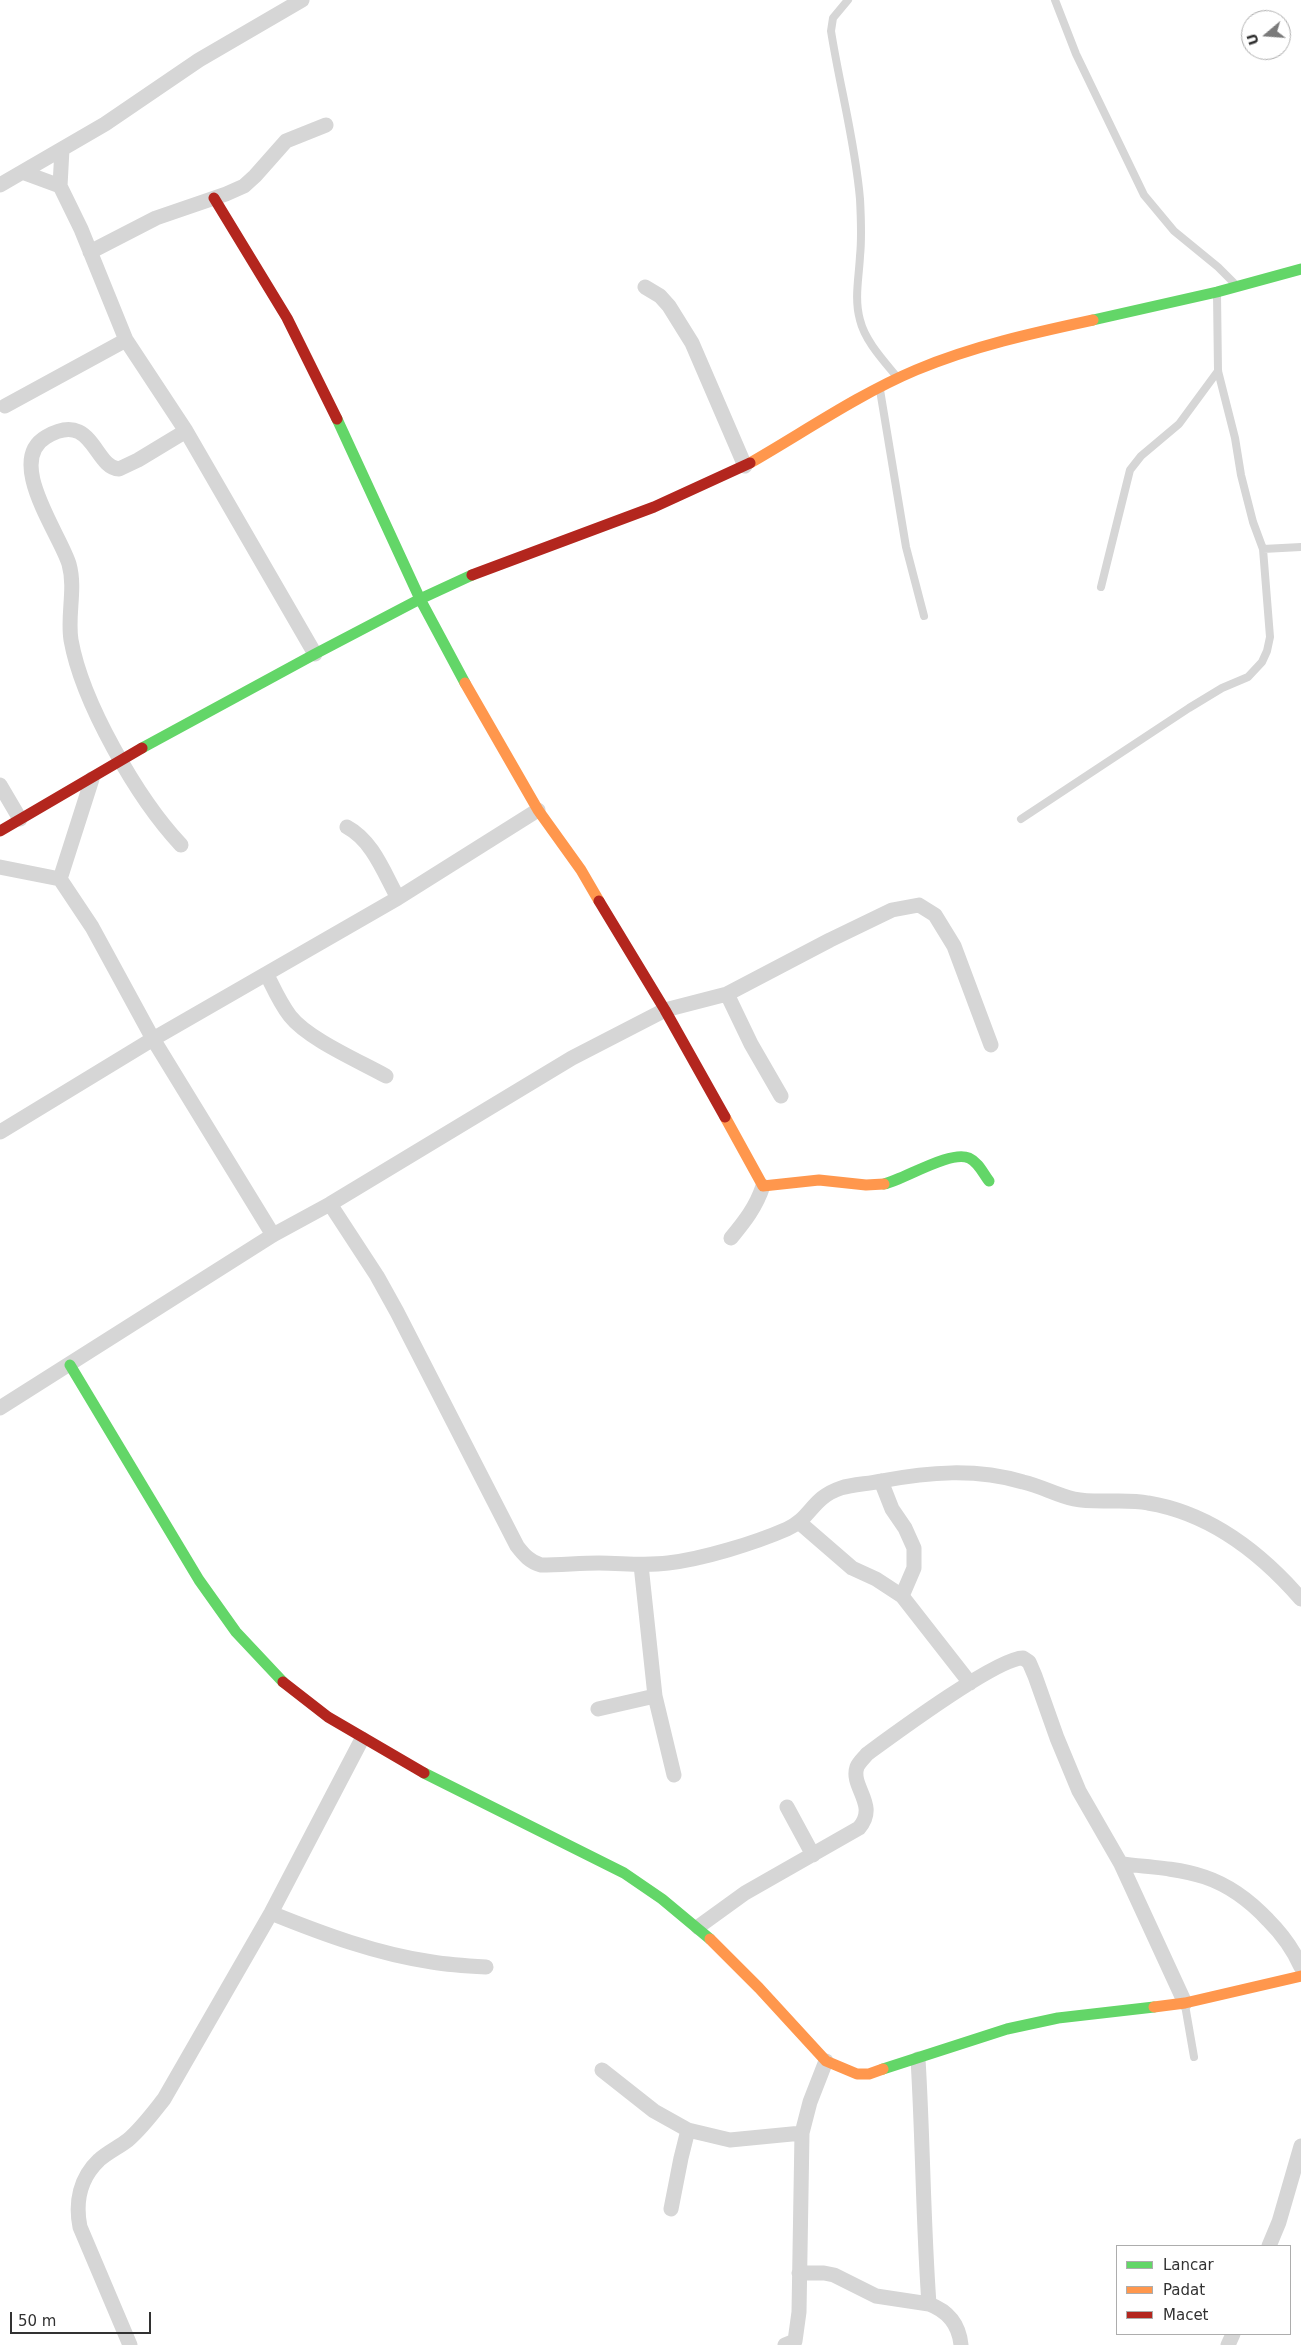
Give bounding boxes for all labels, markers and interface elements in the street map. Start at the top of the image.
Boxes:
north arrow [1241,10,1291,60]
text: U [1243,31,1262,47]
legend [1116,2245,1291,2335]
text: Lancar [1163,2256,1214,2274]
text: Padat [1163,2281,1205,2299]
scale bar [12,2302,154,2334]
text: Macet [1163,2306,1209,2324]
text: 50 m [18,2312,56,2330]

